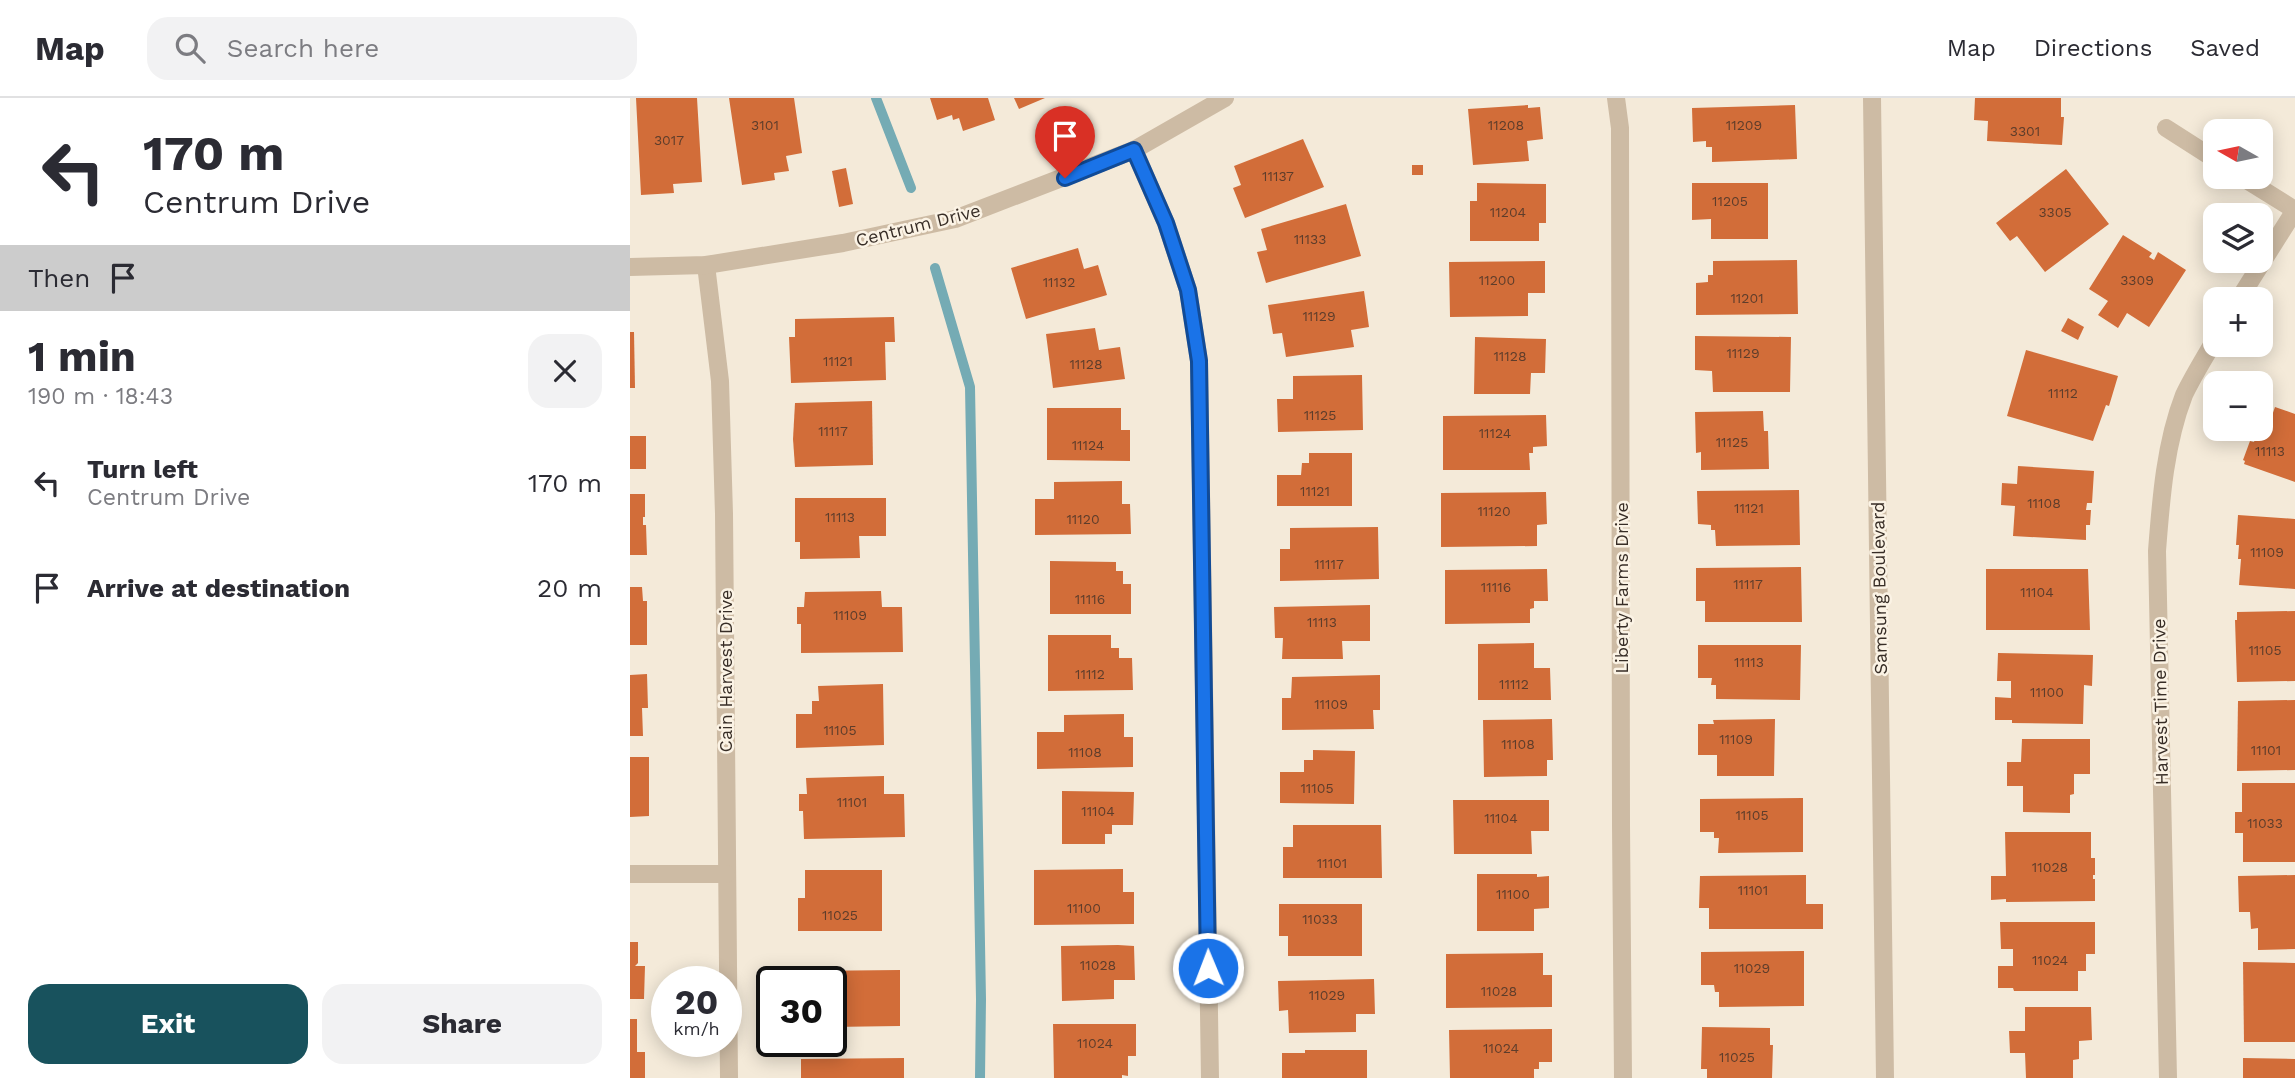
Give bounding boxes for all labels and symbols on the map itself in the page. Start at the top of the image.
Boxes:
pin [1035,106,1095,178]
house number: 3101 [751,117,779,133]
house number: 11208 [1488,117,1524,133]
house number: 11209 [1726,117,1762,133]
north arrow [2203,119,2273,189]
house number: 3301 [2010,123,2040,139]
house number: 3017 [654,132,684,148]
house number: 11137 [1262,168,1294,184]
house number: 11205 [1712,193,1748,209]
street label: Centrum Drive [853,199,983,251]
house number: 11204 [1490,204,1526,220]
house number: 3305 [2038,204,2072,220]
house number: 11133 [1294,231,1326,247]
house number: 11200 [1479,272,1515,288]
house number: 3309 [2120,272,2154,288]
house number: 11132 [1043,274,1075,290]
house number: 11201 [1730,290,1764,306]
house number: 11129 [1302,308,1336,324]
house number: 11129 [1726,345,1760,361]
house number: 11128 [1493,348,1527,364]
house number: 11121 [823,353,853,369]
house number: 11128 [1069,356,1103,372]
house number: 11112 [2048,385,2078,401]
house number: 11125 [1304,407,1336,423]
house number: 11117 [818,423,848,439]
house number: 11124 [1479,425,1511,441]
house number: 11125 [1716,434,1748,450]
house number: 11124 [1072,437,1104,453]
house number: 11113 [2255,443,2285,459]
house number: 11121 [1300,483,1330,499]
house number: 11108 [2027,495,2061,511]
house number: 11121 [1734,500,1764,516]
street label: Samsung Boulevard [1867,501,1891,675]
street label: Liberty Farms Drive [1611,502,1632,674]
house number: 11120 [1477,503,1511,519]
house number: 11113 [825,509,855,525]
house number: 11120 [1066,511,1100,527]
house number: 11109 [2250,544,2284,560]
house number: 11117 [1314,556,1344,572]
house number: 11117 [1733,576,1763,592]
house number: 11116 [1481,579,1511,595]
house number: 11104 [2020,584,2054,600]
street label: Cain Harvest Drive [715,590,736,752]
house number: 11116 [1075,591,1105,607]
house number: 11109 [833,607,867,623]
house number: 11113 [1307,614,1337,630]
street label: Harvest Time Drive [2148,618,2172,786]
house number: 11105 [2248,642,2282,658]
house number: 11113 [1734,654,1764,670]
house number: 11112 [1075,666,1105,682]
house number: 11112 [1499,676,1529,692]
house number: 11100 [2030,684,2064,700]
house number: 11109 [1314,696,1348,712]
house number: 11105 [823,722,857,738]
house number: 11109 [1719,731,1753,747]
house number: 11108 [1501,736,1535,752]
house number: 11101 [2251,742,2281,758]
house number: 11108 [1068,744,1102,760]
house number: 11105 [1300,780,1334,796]
house number: 11101 [837,794,867,810]
house number: 11104 [1081,803,1115,819]
house number: 11105 [1735,807,1769,823]
house number: 11104 [1484,810,1518,826]
house number: 11033 [2247,815,2283,831]
house number: 11101 [1317,855,1347,871]
house number: 11028 [2032,859,2068,875]
house number: 11101 [1738,882,1768,898]
house number: 11100 [1496,886,1530,902]
house number: 11100 [1067,900,1101,916]
house number: 11025 [822,907,858,923]
house number: 11033 [1302,911,1338,927]
position arrow [1171,931,1245,1005]
house number: 11024 [2032,952,2068,968]
house number: 11028 [1080,957,1116,973]
house number: 11029 [1734,960,1770,976]
speed limit sign: 30 [756,966,847,1057]
house number: 11028 [1481,983,1517,999]
house number: 11029 [1309,987,1345,1003]
house number: 11024 [1077,1035,1113,1051]
house number: 11024 [1483,1040,1519,1056]
house number: 11025 [1719,1049,1755,1065]

